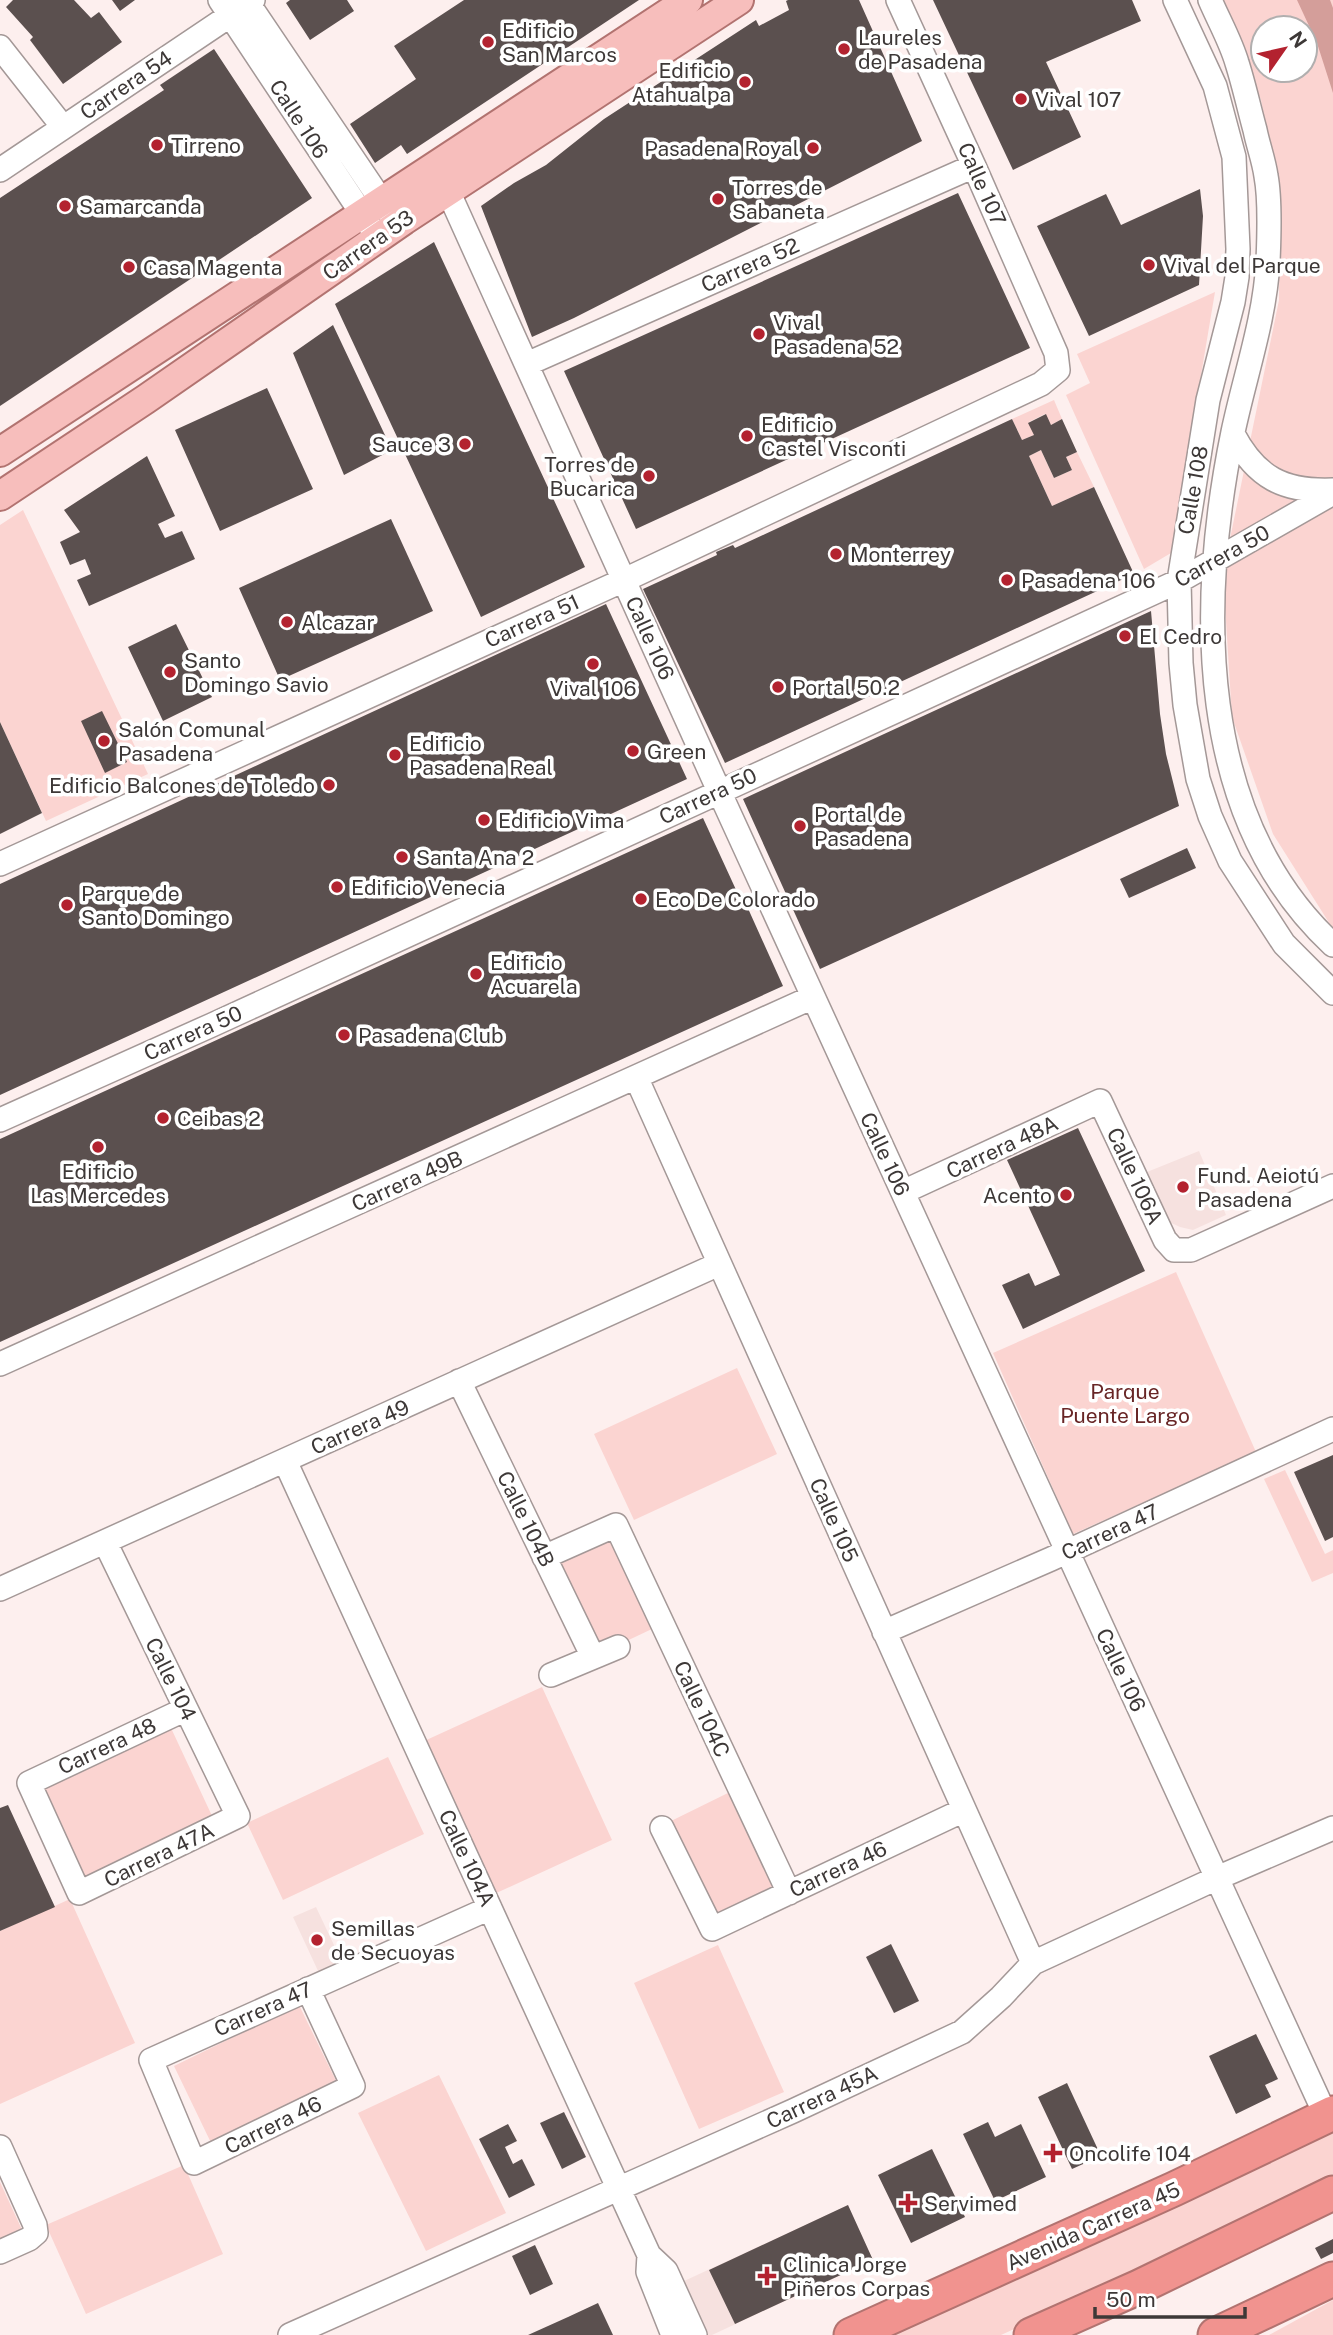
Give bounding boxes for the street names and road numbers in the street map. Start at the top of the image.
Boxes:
street label: Carrera 54 [75,45,177,125]
street label: Calle 106 [264,75,334,163]
street label: Calle 107 [953,139,1011,229]
street label: Carrera 53 [318,205,418,285]
street label: Carrera 52 [697,232,803,298]
street label: Calle 108 [1173,444,1213,536]
street label: Carrera 50 [1170,520,1274,592]
street label: Carrera 51 [481,589,583,653]
street label: Calle 106 [620,592,680,684]
street label: Carrera 50 [655,762,761,830]
street label: Carrera 50 [140,1000,246,1066]
street label: Calle 106 [855,1108,915,1200]
street label: Carrera 48A [942,1110,1062,1184]
street label: Calle 106A [1102,1124,1168,1228]
street label: Carrera 49B [348,1145,466,1217]
street label: Carrera 49 [307,1394,413,1460]
street label: Calle 104B [492,1467,560,1571]
street label: Calle 105 [804,1474,864,1566]
street label: Carrera 47 [1057,1499,1163,1565]
street label: Calle 106 [1091,1624,1151,1716]
street label: Calle 104 [140,1633,202,1725]
street label: Calle 104C [669,1657,735,1761]
street label: Carrera 48 [54,1712,160,1780]
street label: Calle 104A [434,1806,500,1911]
street label: Carrera 47A [100,1818,218,1892]
street label: Carrera 46 [785,1836,891,1902]
street label: Carrera 47 [210,1976,316,2042]
street label: Carrera 45A [762,2060,882,2134]
street label: Carrera 46 [220,2091,326,2159]
street label: Avenida Carrera 45 [1002,2176,1184,2276]

